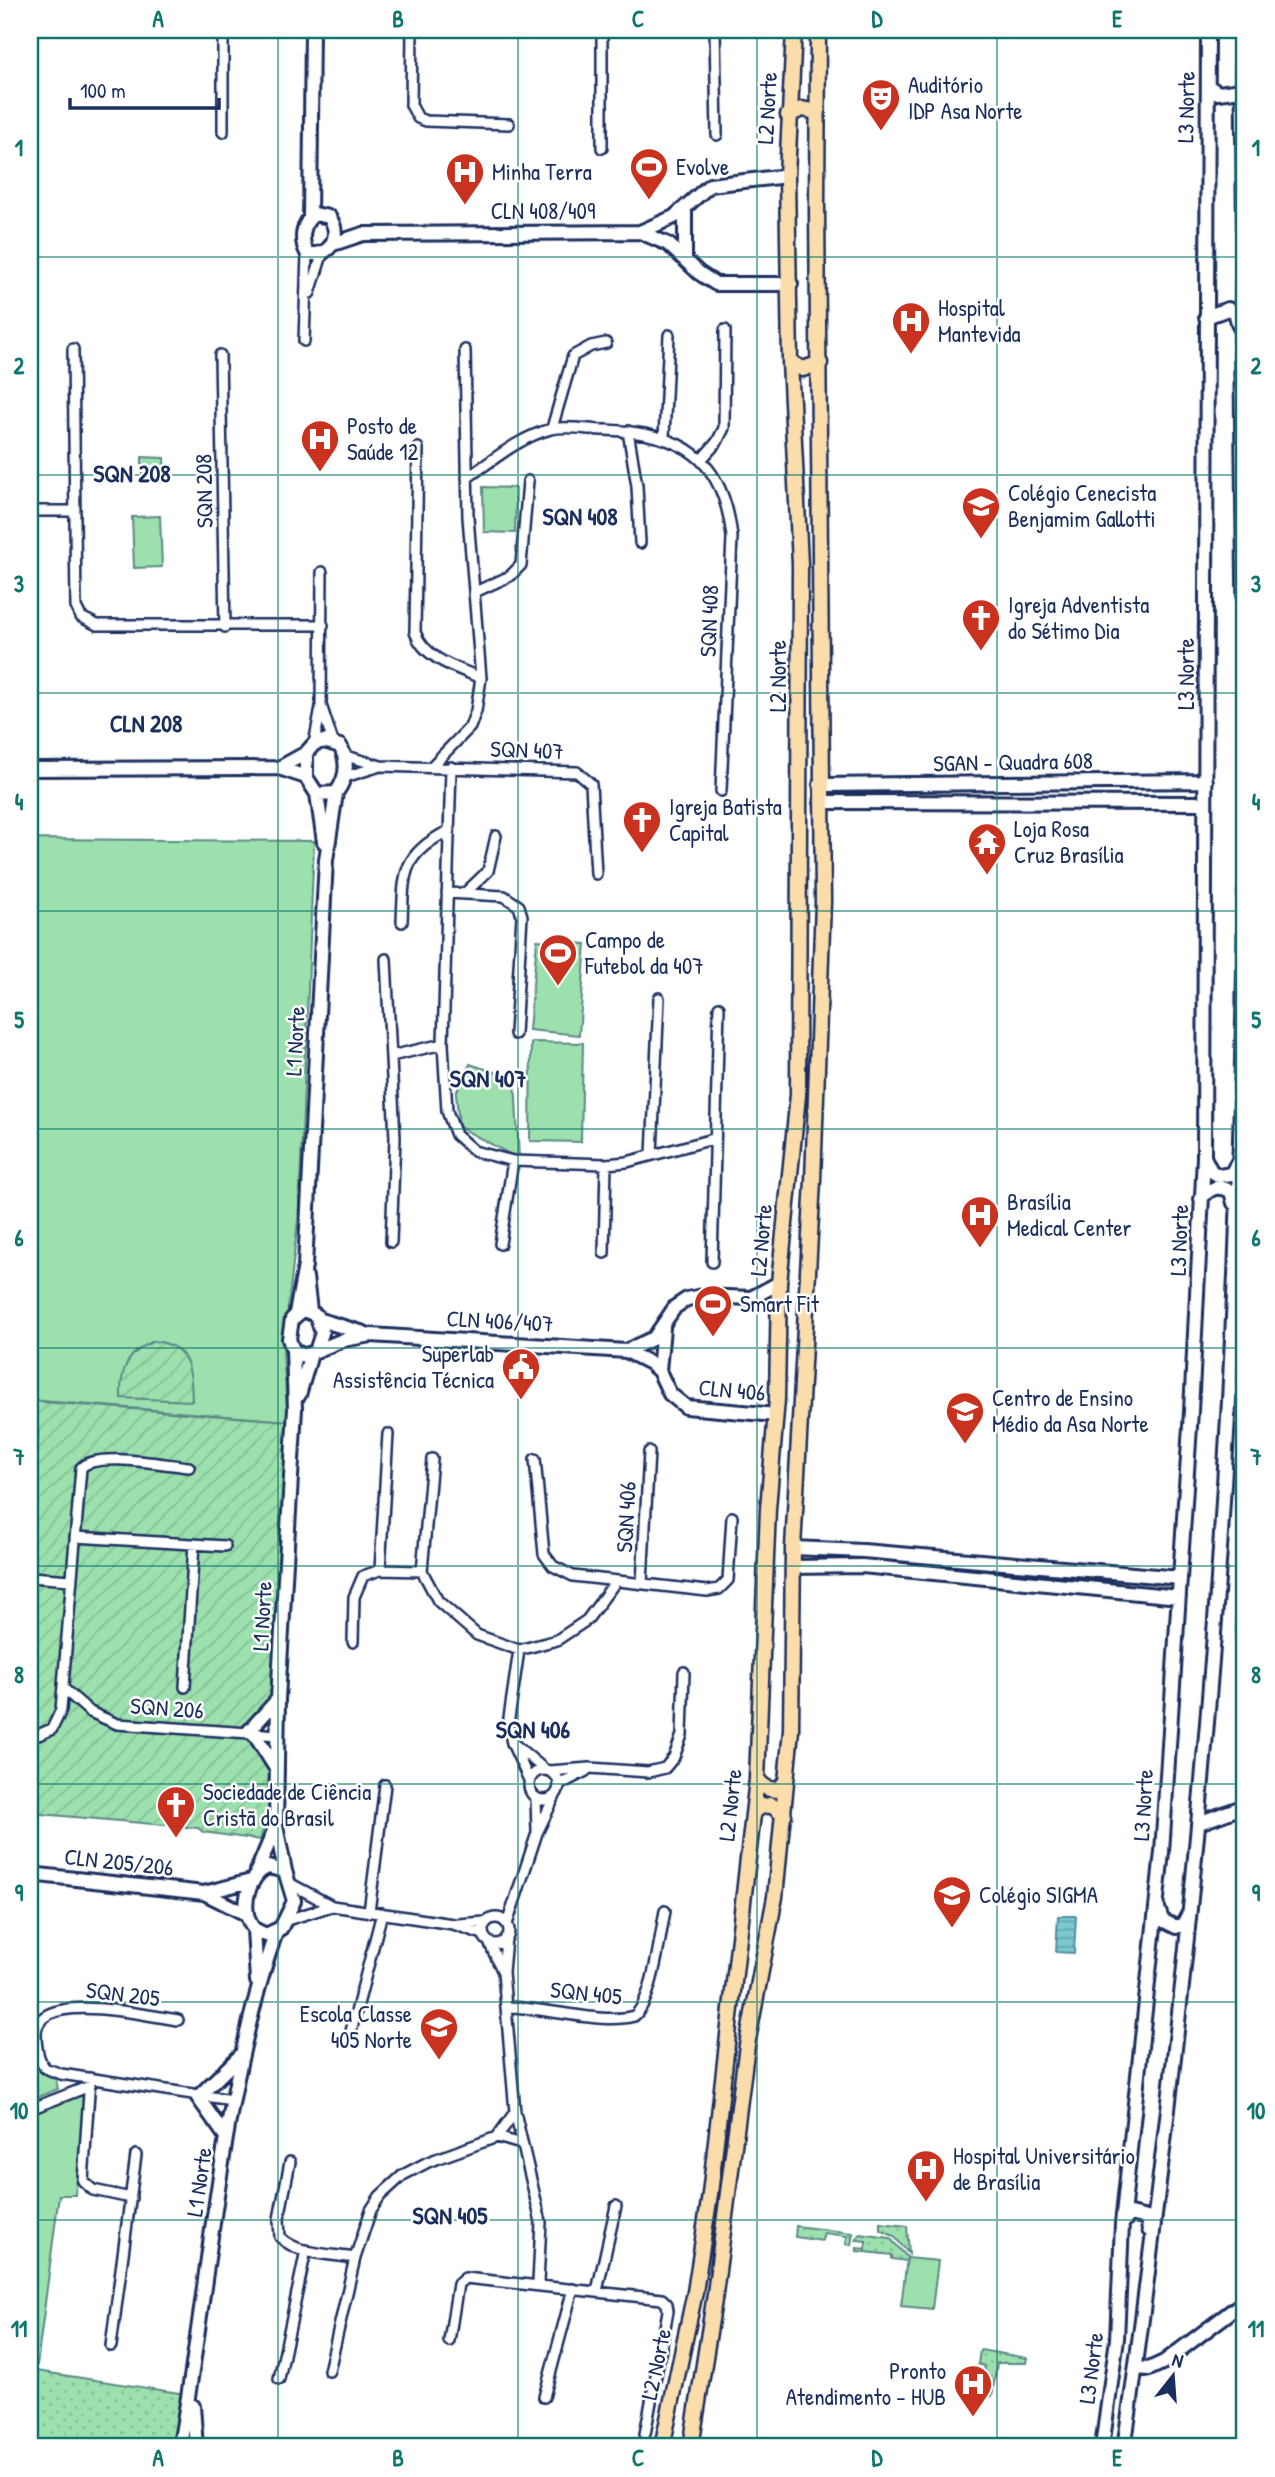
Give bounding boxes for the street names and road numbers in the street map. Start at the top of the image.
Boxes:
street label: L2 Norte [749,71,784,145]
street label: L3 Norte [1169,71,1202,143]
street label: CLN 408/409 [491,195,595,226]
street label: SQN 208 [187,454,220,528]
street label: SQN 408 [692,584,725,658]
street label: L3 Norte [1170,638,1201,710]
street label: L2 Norte [762,640,793,712]
street label: SQN 407 [490,733,564,766]
street label: SGAN - Quadra 608 [933,745,1093,778]
street label: L1 Norte [277,1005,312,1077]
street label: L2 Norte [742,1203,779,1277]
street label: L3 Norte [1162,1204,1195,1276]
street label: CLN 406/407 [446,1302,554,1339]
street label: CLN 406 [697,1371,767,1408]
street label: SQN 406 [608,1481,643,1553]
street label: L1 Norte [244,1580,279,1652]
street label: SQN 206 [129,1689,205,1726]
street label: L2 Norte [710,1768,749,1842]
street label: L3 Norte [1125,1768,1160,1842]
street label: CLN 205/206 [63,1840,175,1883]
street label: SQN 405 [549,1973,624,2012]
street label: SQN 205 [84,1974,162,2013]
street label: L1 Norte [178,2145,219,2219]
street label: L2 Norte [633,2325,678,2402]
street label: L3 Norte [1071,2331,1110,2405]

